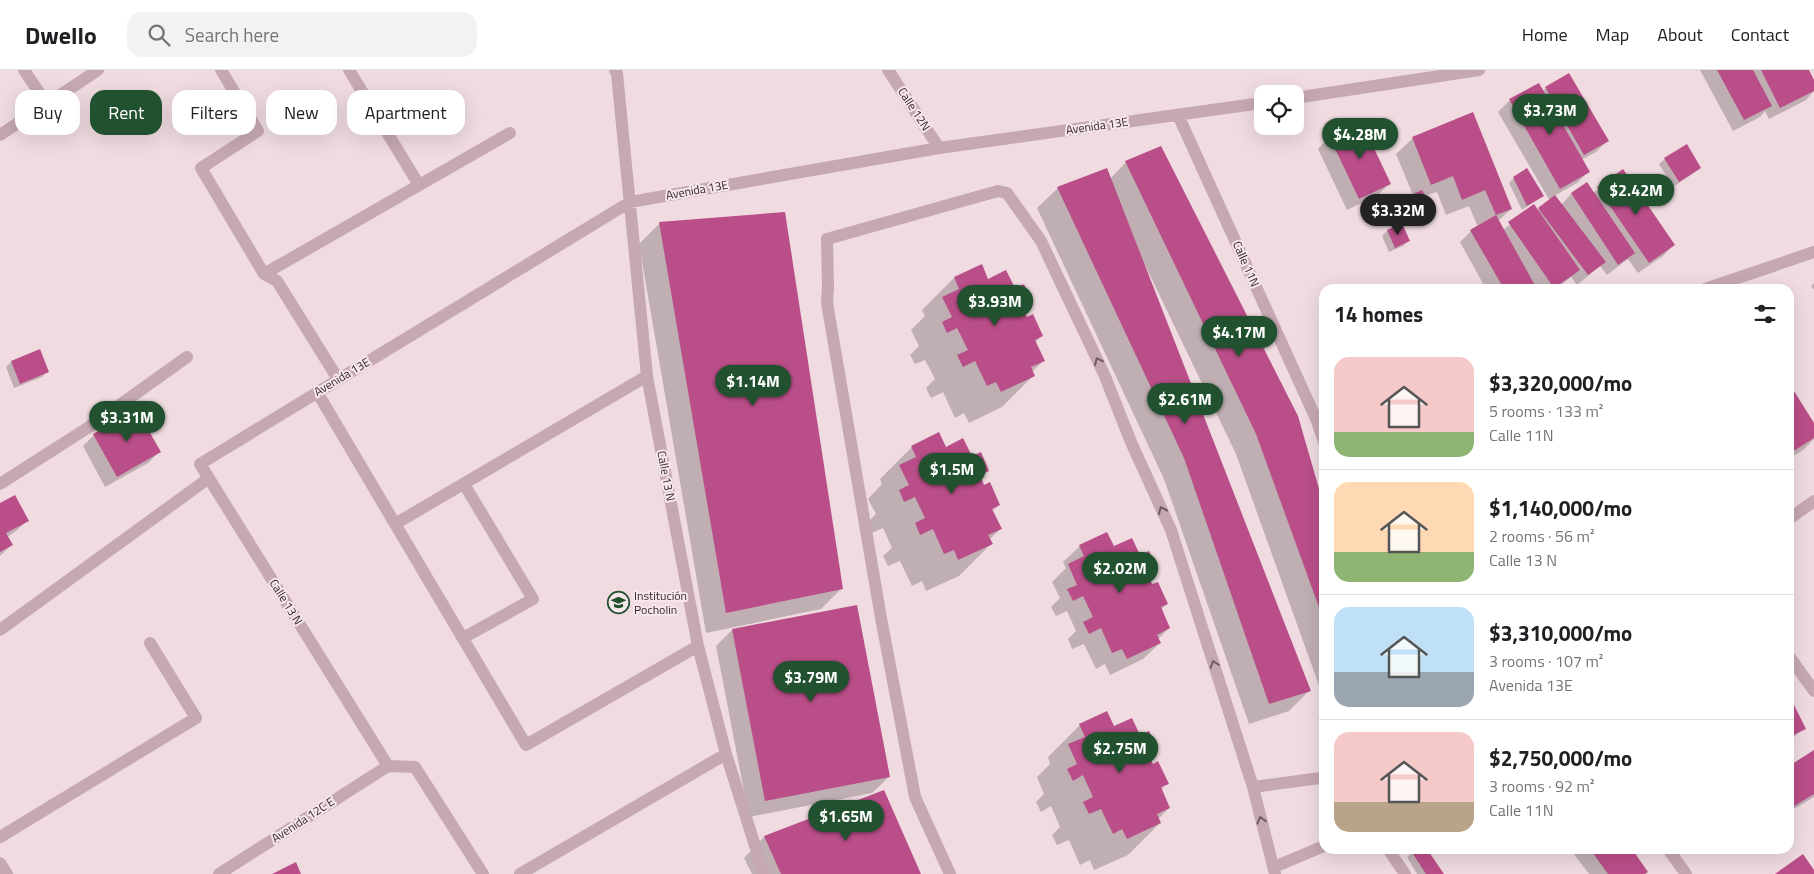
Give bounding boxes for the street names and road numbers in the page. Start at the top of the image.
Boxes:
street label: Calle 12N [893,83,936,134]
street label: Avenida 13E [1065,112,1130,139]
street label: Avenida 13E [664,175,730,204]
street label: Calle 11N [1228,238,1265,290]
street label: Avenida 13E [310,352,374,401]
street label: Calle 13 N [652,449,681,503]
street label: Calle 13 N [265,575,308,628]
street label: Avenida 12C E [267,792,338,847]

